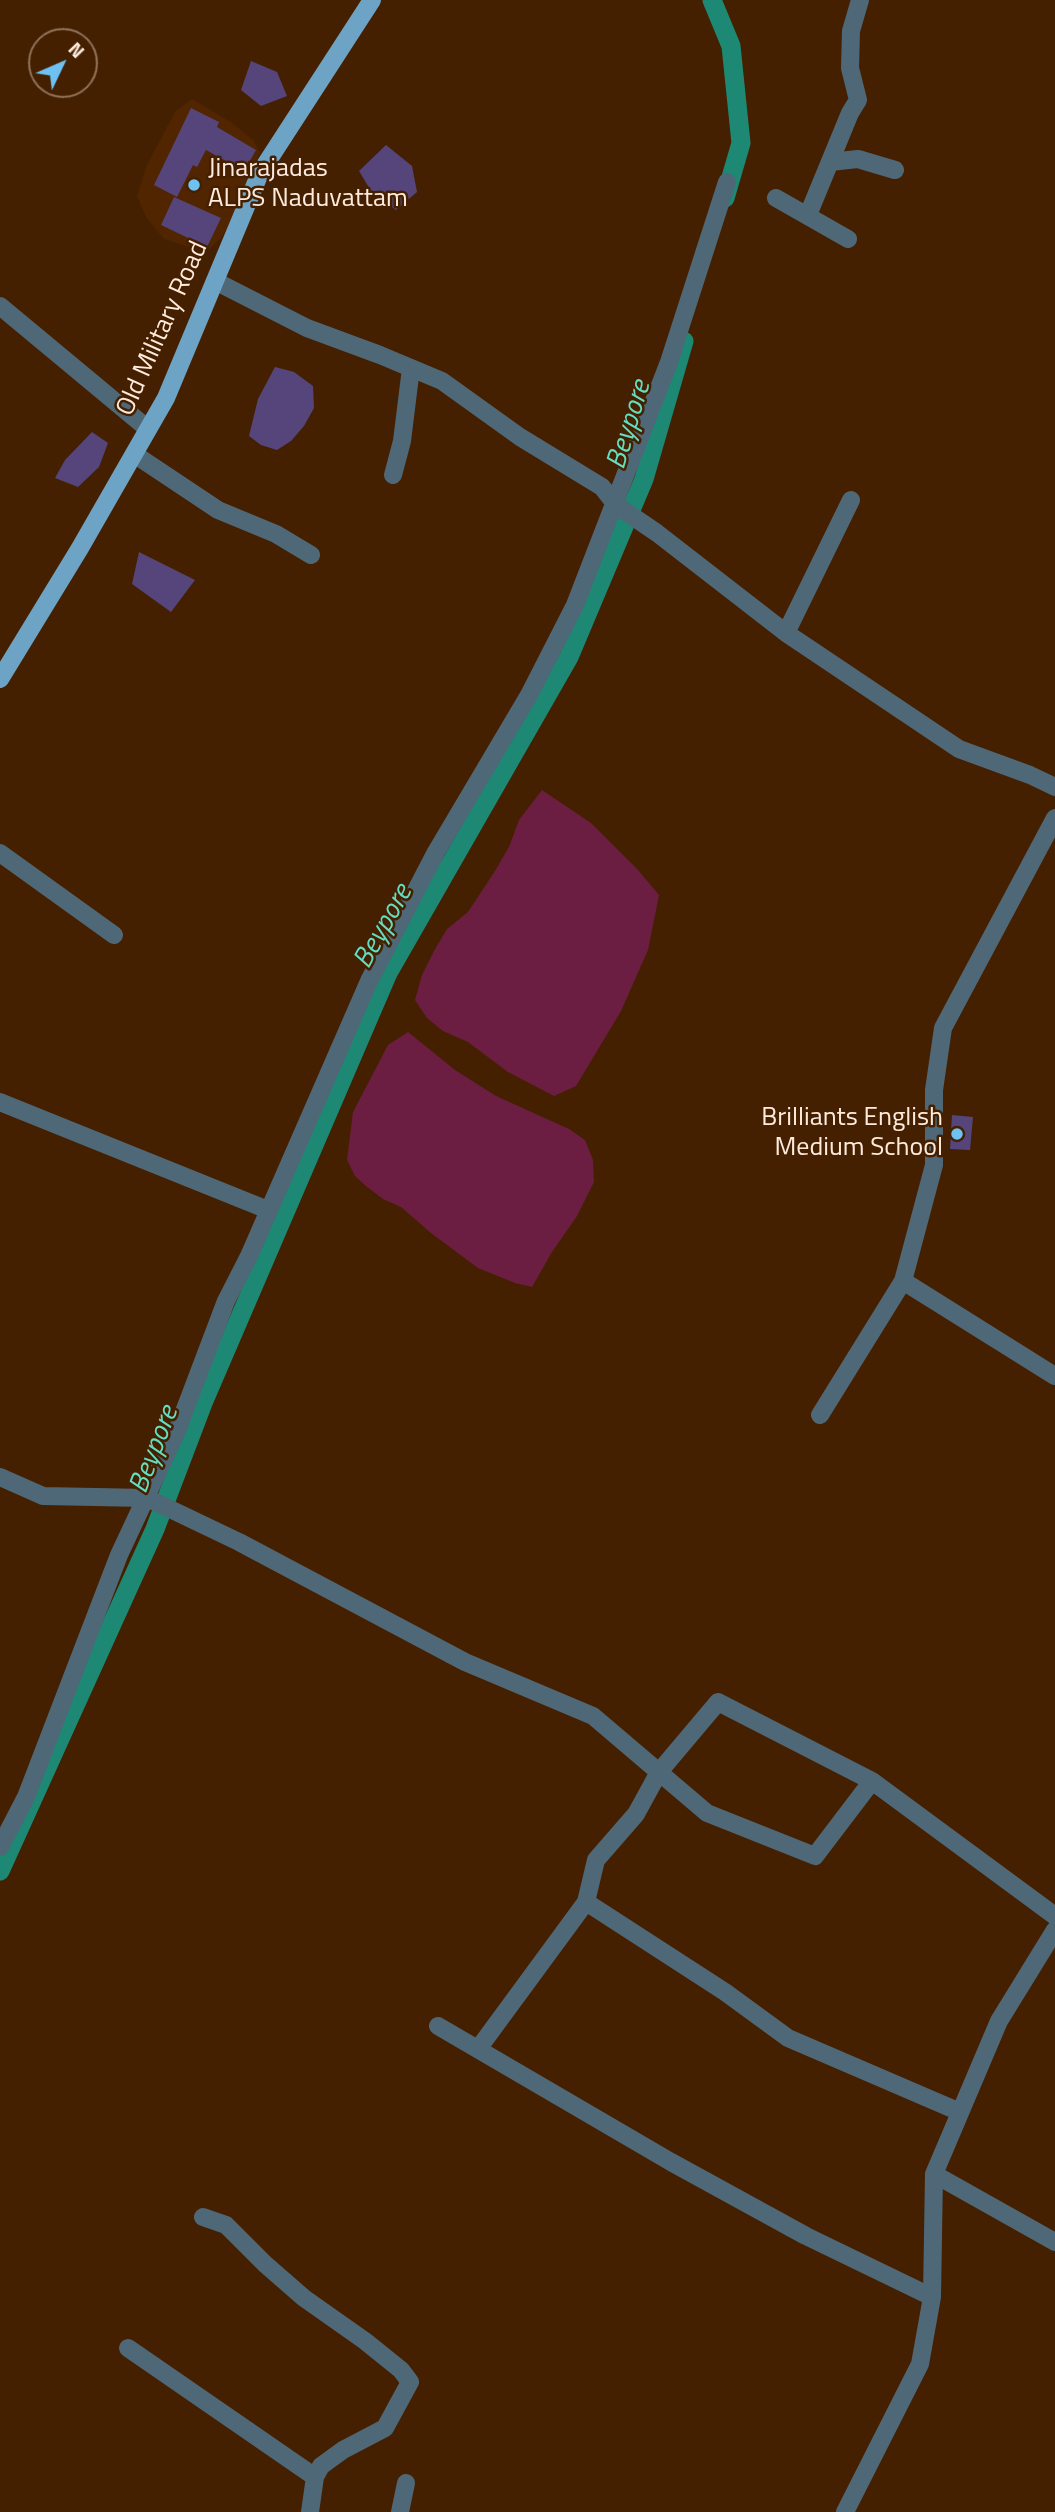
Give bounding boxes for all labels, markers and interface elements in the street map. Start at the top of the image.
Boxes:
north arrow [28,28,98,98]
text: N [62,35,92,64]
place label: Jinarajadas ALPS Naduvattam [208,154,408,216]
marker: Jinarajadas ALPS Naduvattam [186,177,202,193]
street label: Old Military Road [111,237,215,421]
water label: Beypore [601,377,659,473]
water label: Beypore [347,879,421,975]
place label: Brilliants English Medium School [761,1103,943,1164]
marker: Brilliants English Medium School [949,1126,965,1142]
water label: Beypore [123,1402,187,1498]

